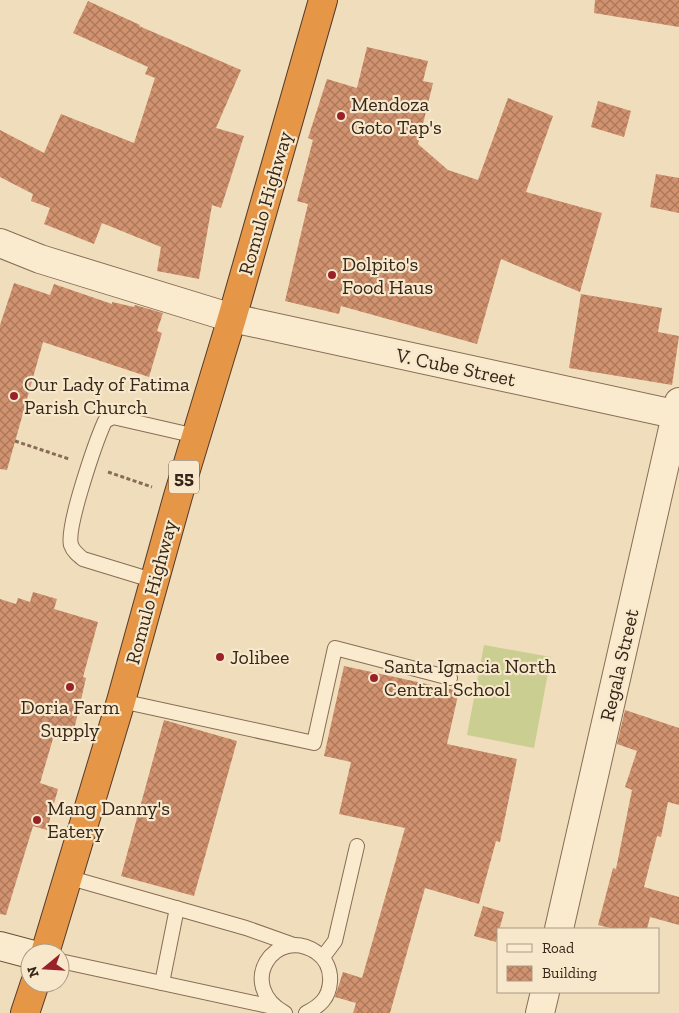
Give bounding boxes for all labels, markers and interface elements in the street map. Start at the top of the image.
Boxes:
place label: Mendoza Goto Tap's [351,92,442,139]
marker: Mendoza Goto Tap's [335,110,347,122]
street label: Romulo Highway [233,128,297,278]
place label: Dolpito's Food Haus [342,252,433,299]
marker: Dolpito's Food Haus [326,269,338,281]
street label: V. Cube Street [393,342,519,392]
place label: Our Lady of Fatima Parish Church [24,372,190,419]
marker: Our Lady of Fatima Parish Church [8,390,20,402]
road number: 55 [169,461,199,494]
street label: Romulo Highway [120,517,182,667]
street label: Regala Street [594,606,644,723]
place label: Jolibee [230,645,289,669]
marker: Jolibee [214,651,226,663]
place label: Santa Ignacia North Central School [384,654,557,701]
marker: Santa Ignacia North Central School [368,672,380,684]
marker: Doria Farm Supply [64,681,76,693]
place label: Doria Farm Supply [21,695,120,742]
place label: Mang Danny's Eatery [47,796,170,843]
marker: Mang Danny's Eatery [31,814,43,826]
legend [497,928,659,993]
text: Road [542,939,575,957]
north arrow [20,943,70,993]
text: N [23,964,43,980]
text: Building [542,964,597,982]

